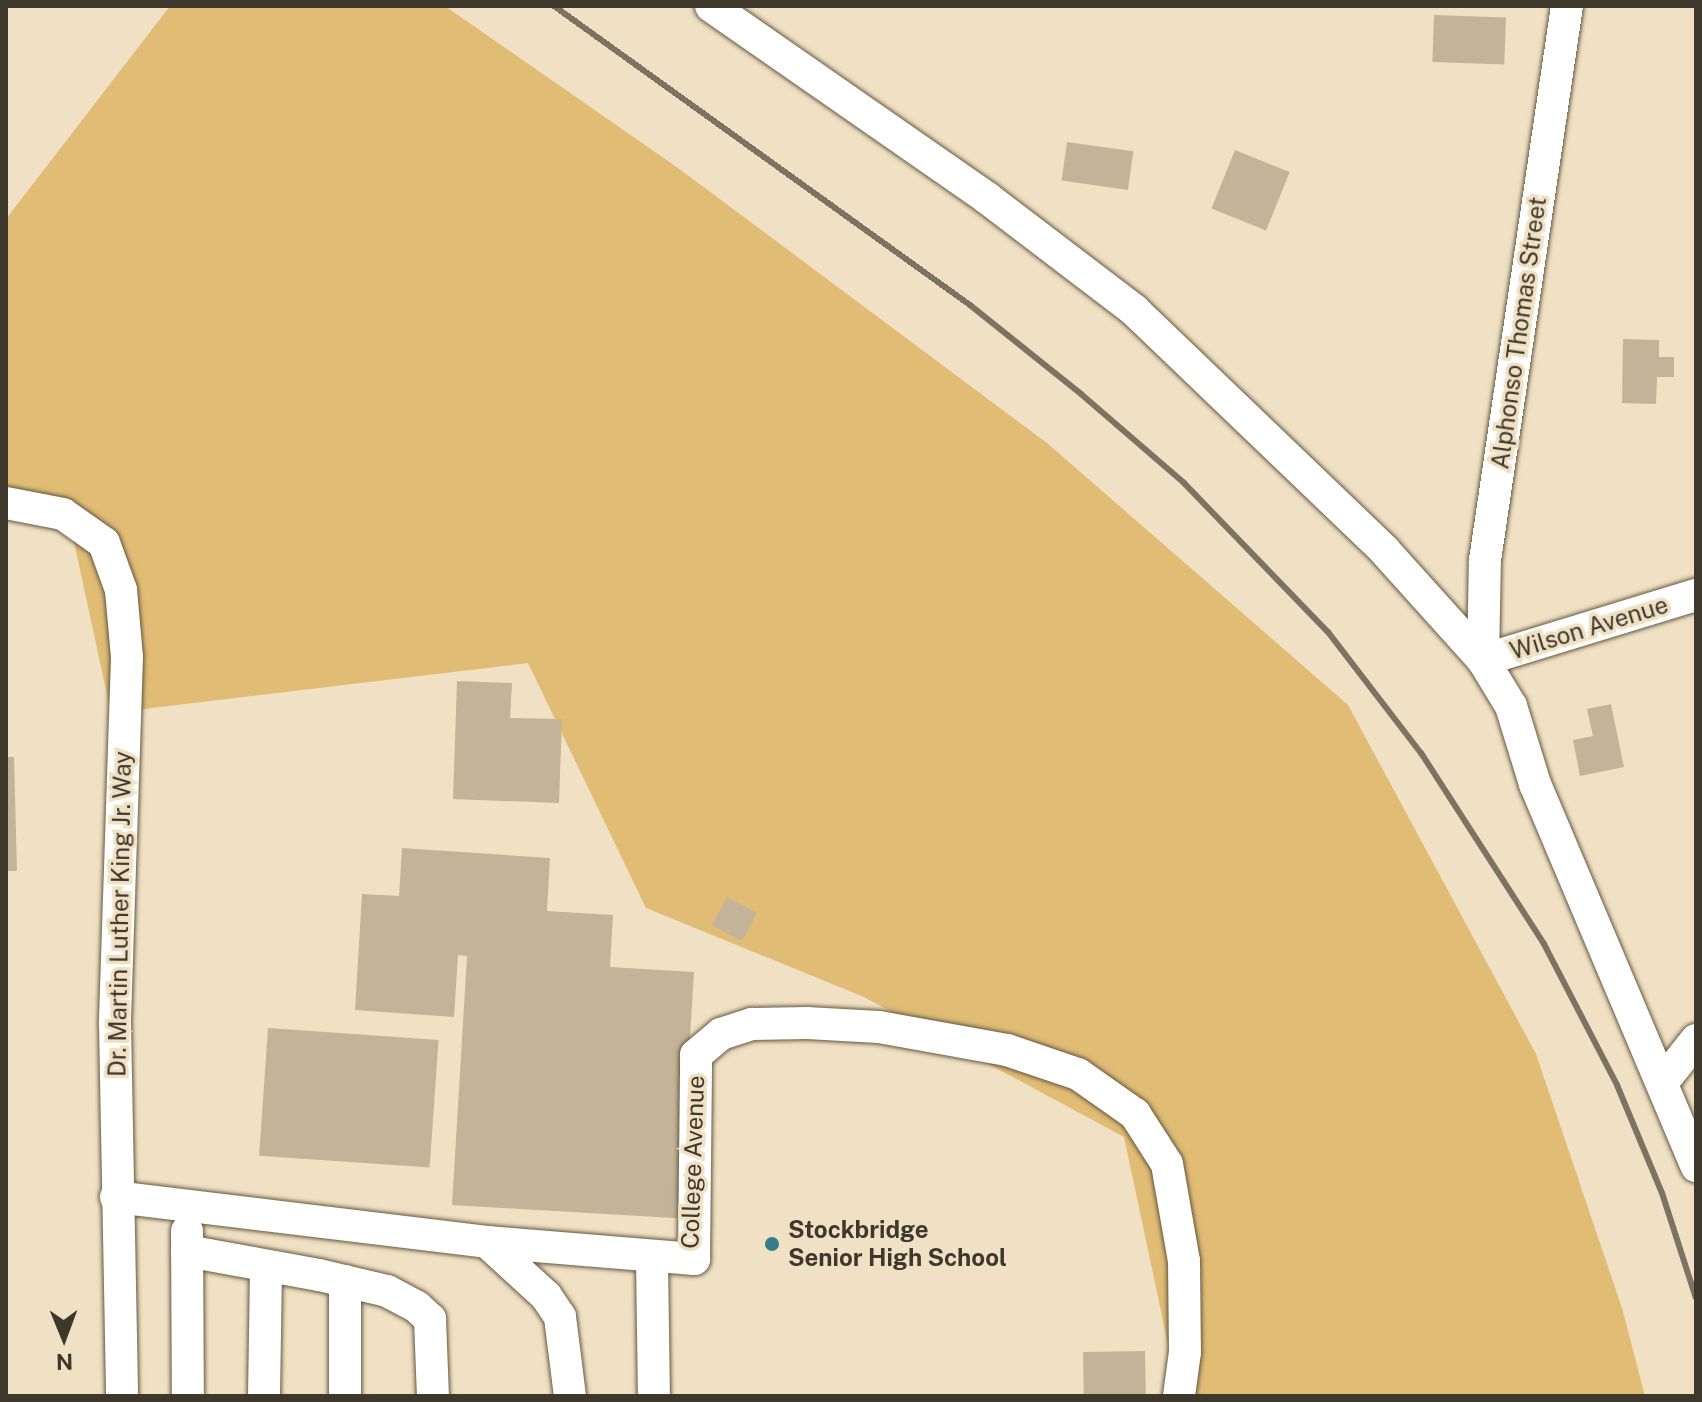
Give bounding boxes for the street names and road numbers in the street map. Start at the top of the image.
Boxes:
street label: Alphonso Thomas Street [1486,195,1552,471]
street label: Wilson Avenue [1507,590,1671,666]
street label: Dr. Martin Luther King Jr. Way [103,750,137,1078]
street label: College Avenue [676,1075,710,1249]

